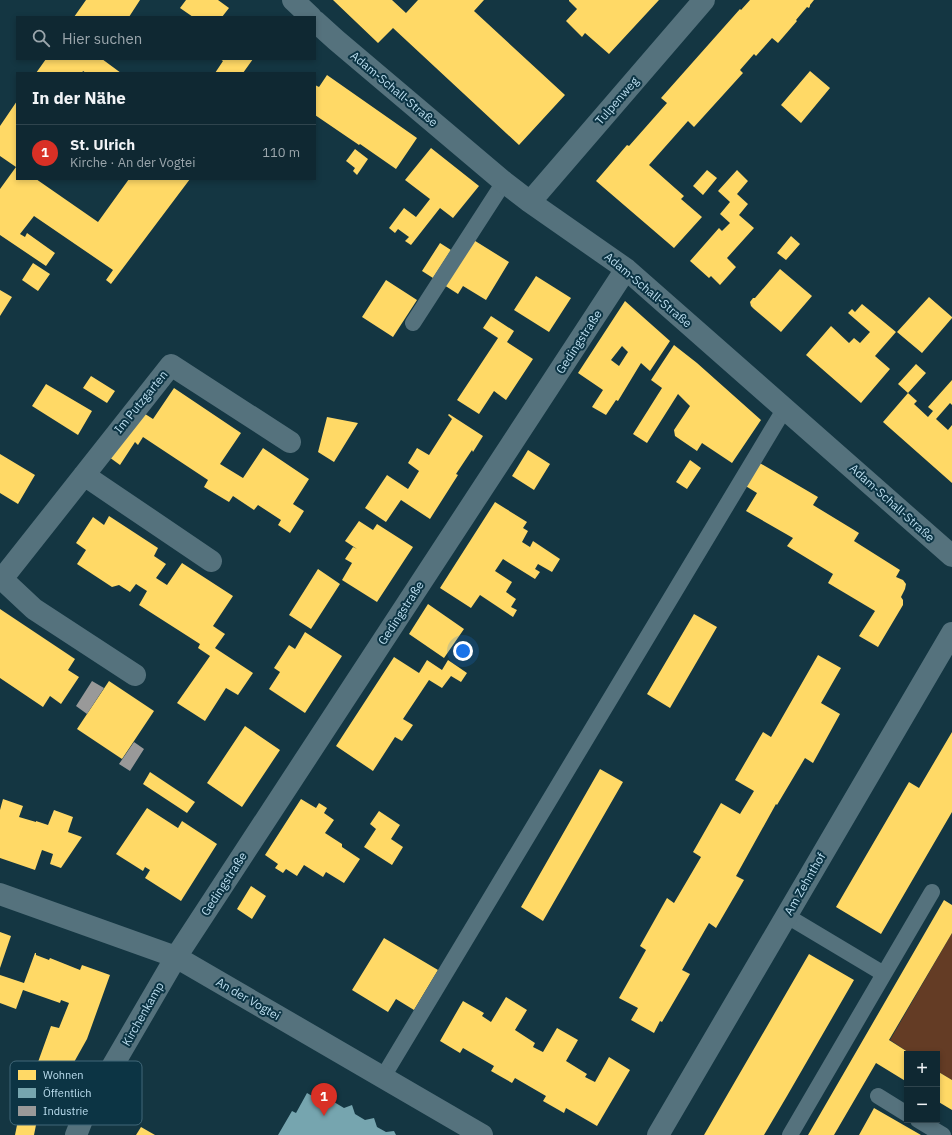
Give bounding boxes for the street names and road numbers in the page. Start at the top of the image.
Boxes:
street label: Adam-Schall-Straße [348,48,441,130]
street label: Tulpenweg [592,73,642,128]
street label: Adam-Schall-Straße [602,249,695,331]
street label: Gedingstraße [552,307,605,376]
street label: Im Putzgarten [111,367,171,436]
street label: Adam-Schall-Straße [847,460,938,545]
street label: Gedingstraße [374,578,427,647]
street label: Gedingstraße [197,849,250,918]
street label: Am Zehnthof [781,850,829,918]
street label: An der Vogtei [213,974,283,1023]
street label: Kirchenkamp [118,979,167,1048]

